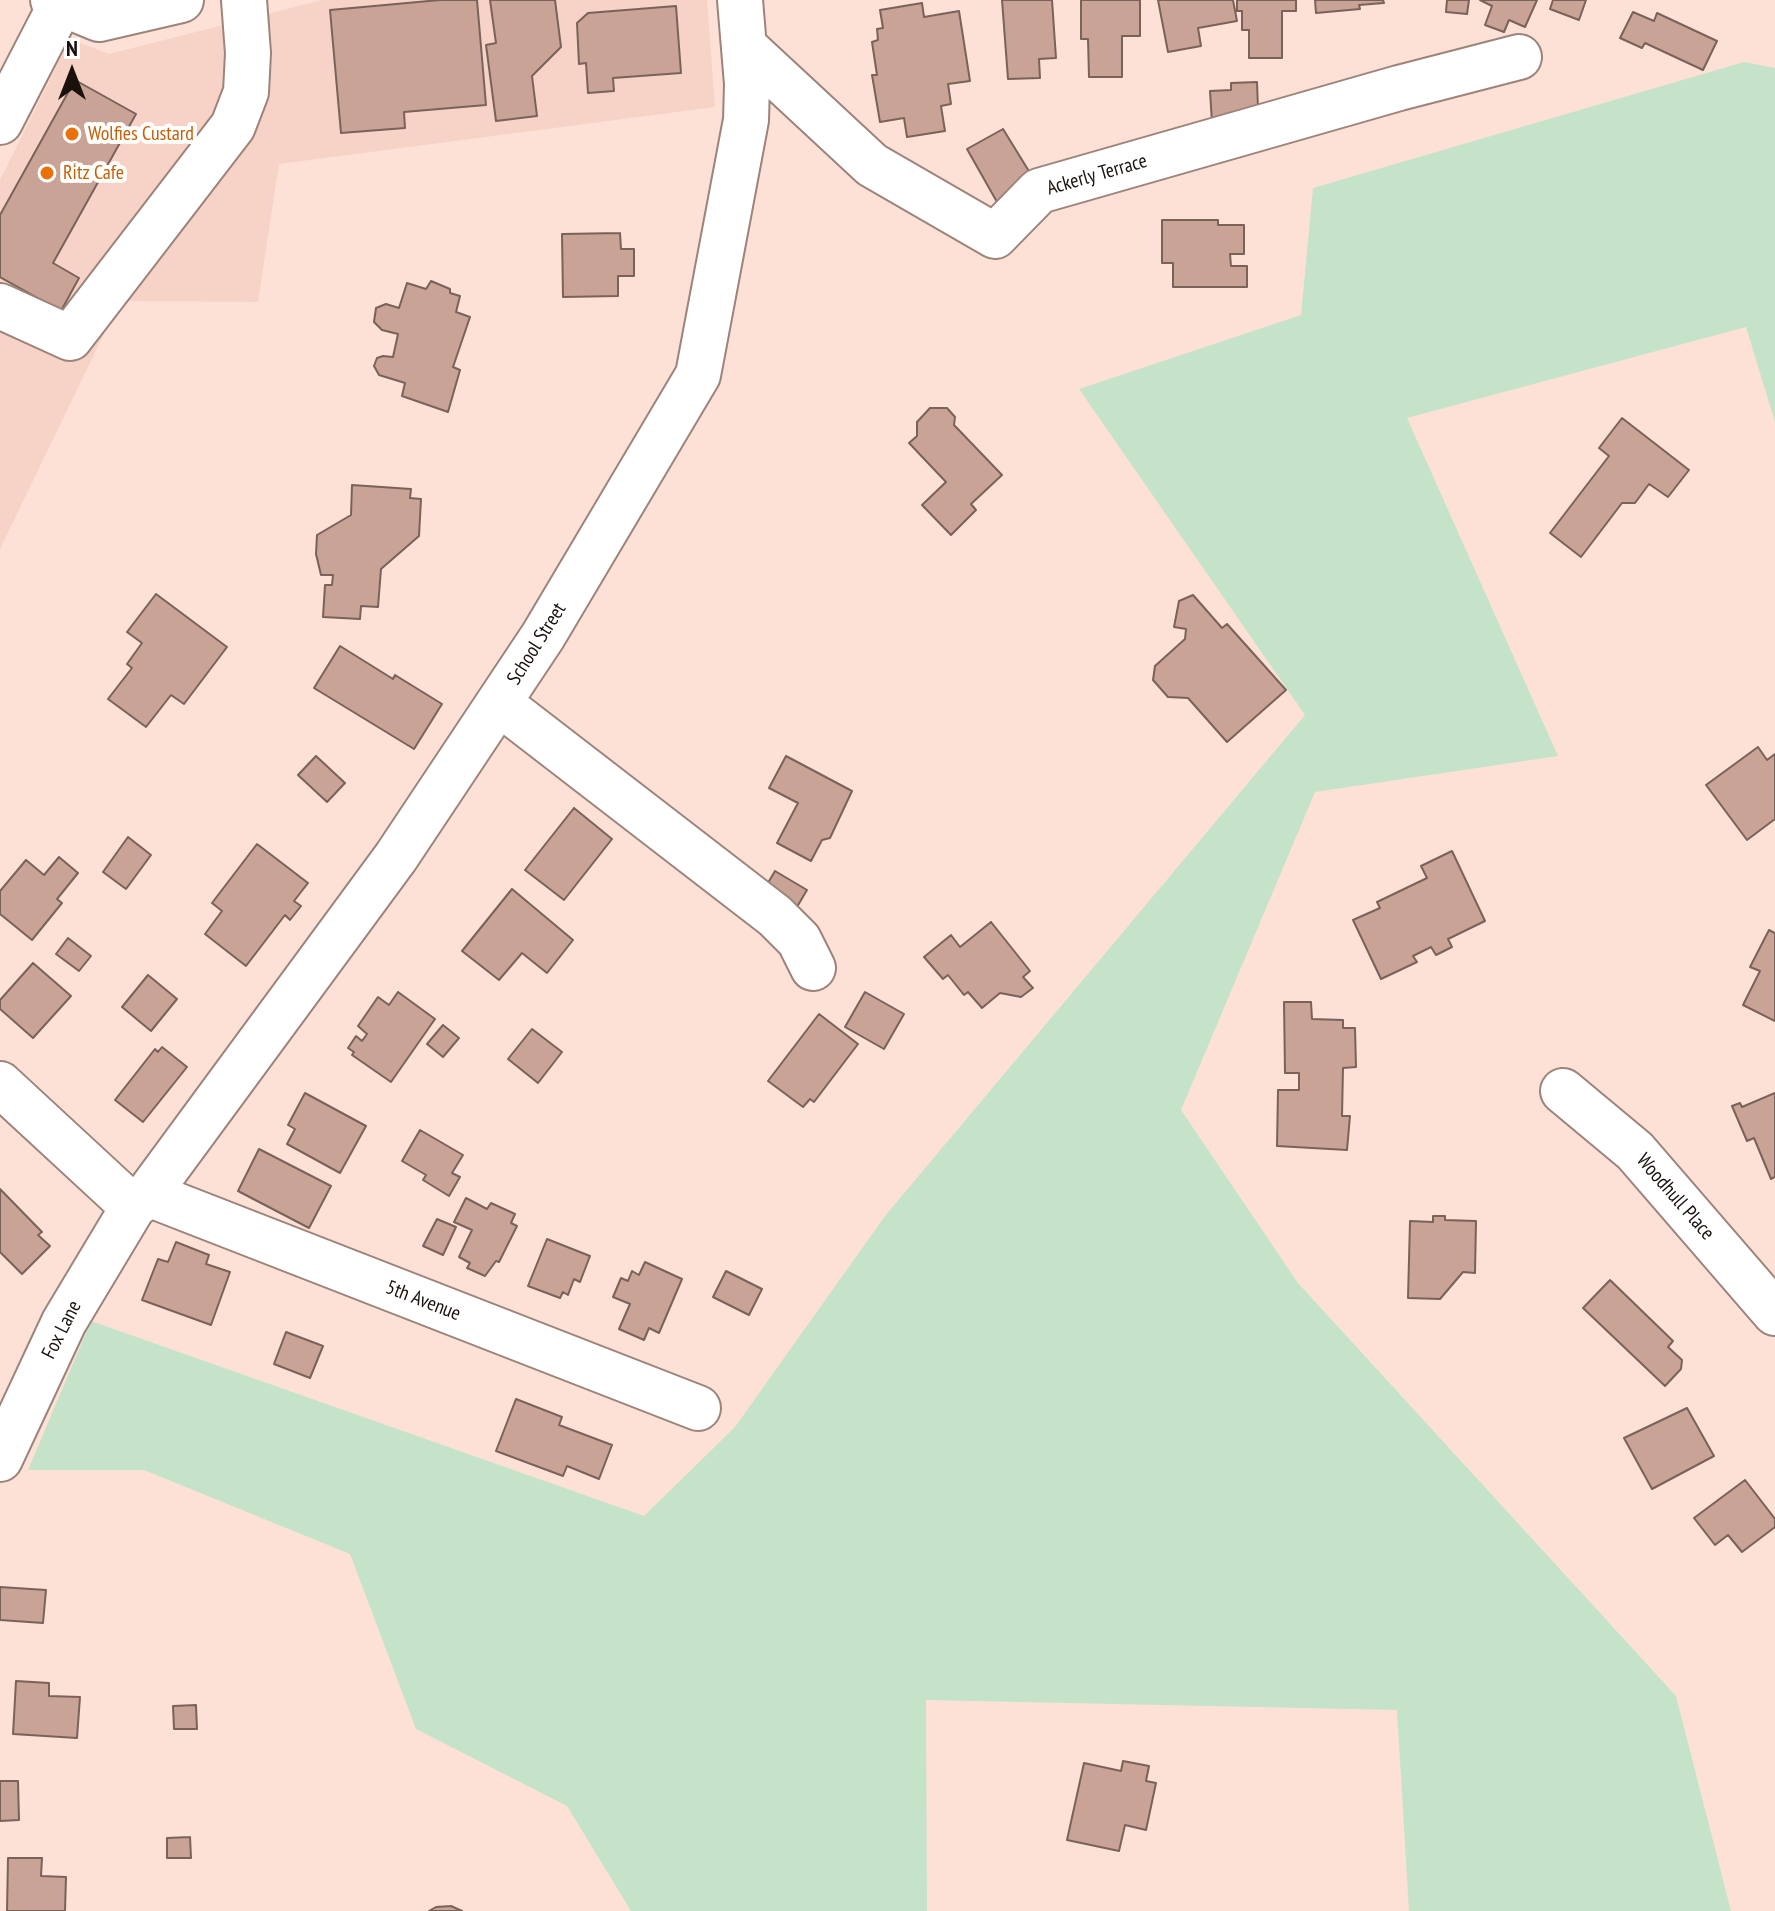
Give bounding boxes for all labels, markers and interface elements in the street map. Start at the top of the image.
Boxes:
north arrow [32,32,112,112]
text: N [66,34,78,62]
place label: Wolfies Custard [88,122,194,146]
marker: Wolfies Custard [63,125,81,143]
street label: Ackerly Terrace [1044,149,1150,201]
place label: Ritz Cafe [63,161,124,185]
marker: Ritz Cafe [38,164,56,182]
street label: School Street [502,599,572,689]
street label: Woodhull Place [1631,1149,1719,1245]
street label: 5th Avenue [382,1276,464,1326]
street label: Fox Lane [37,1297,87,1363]

